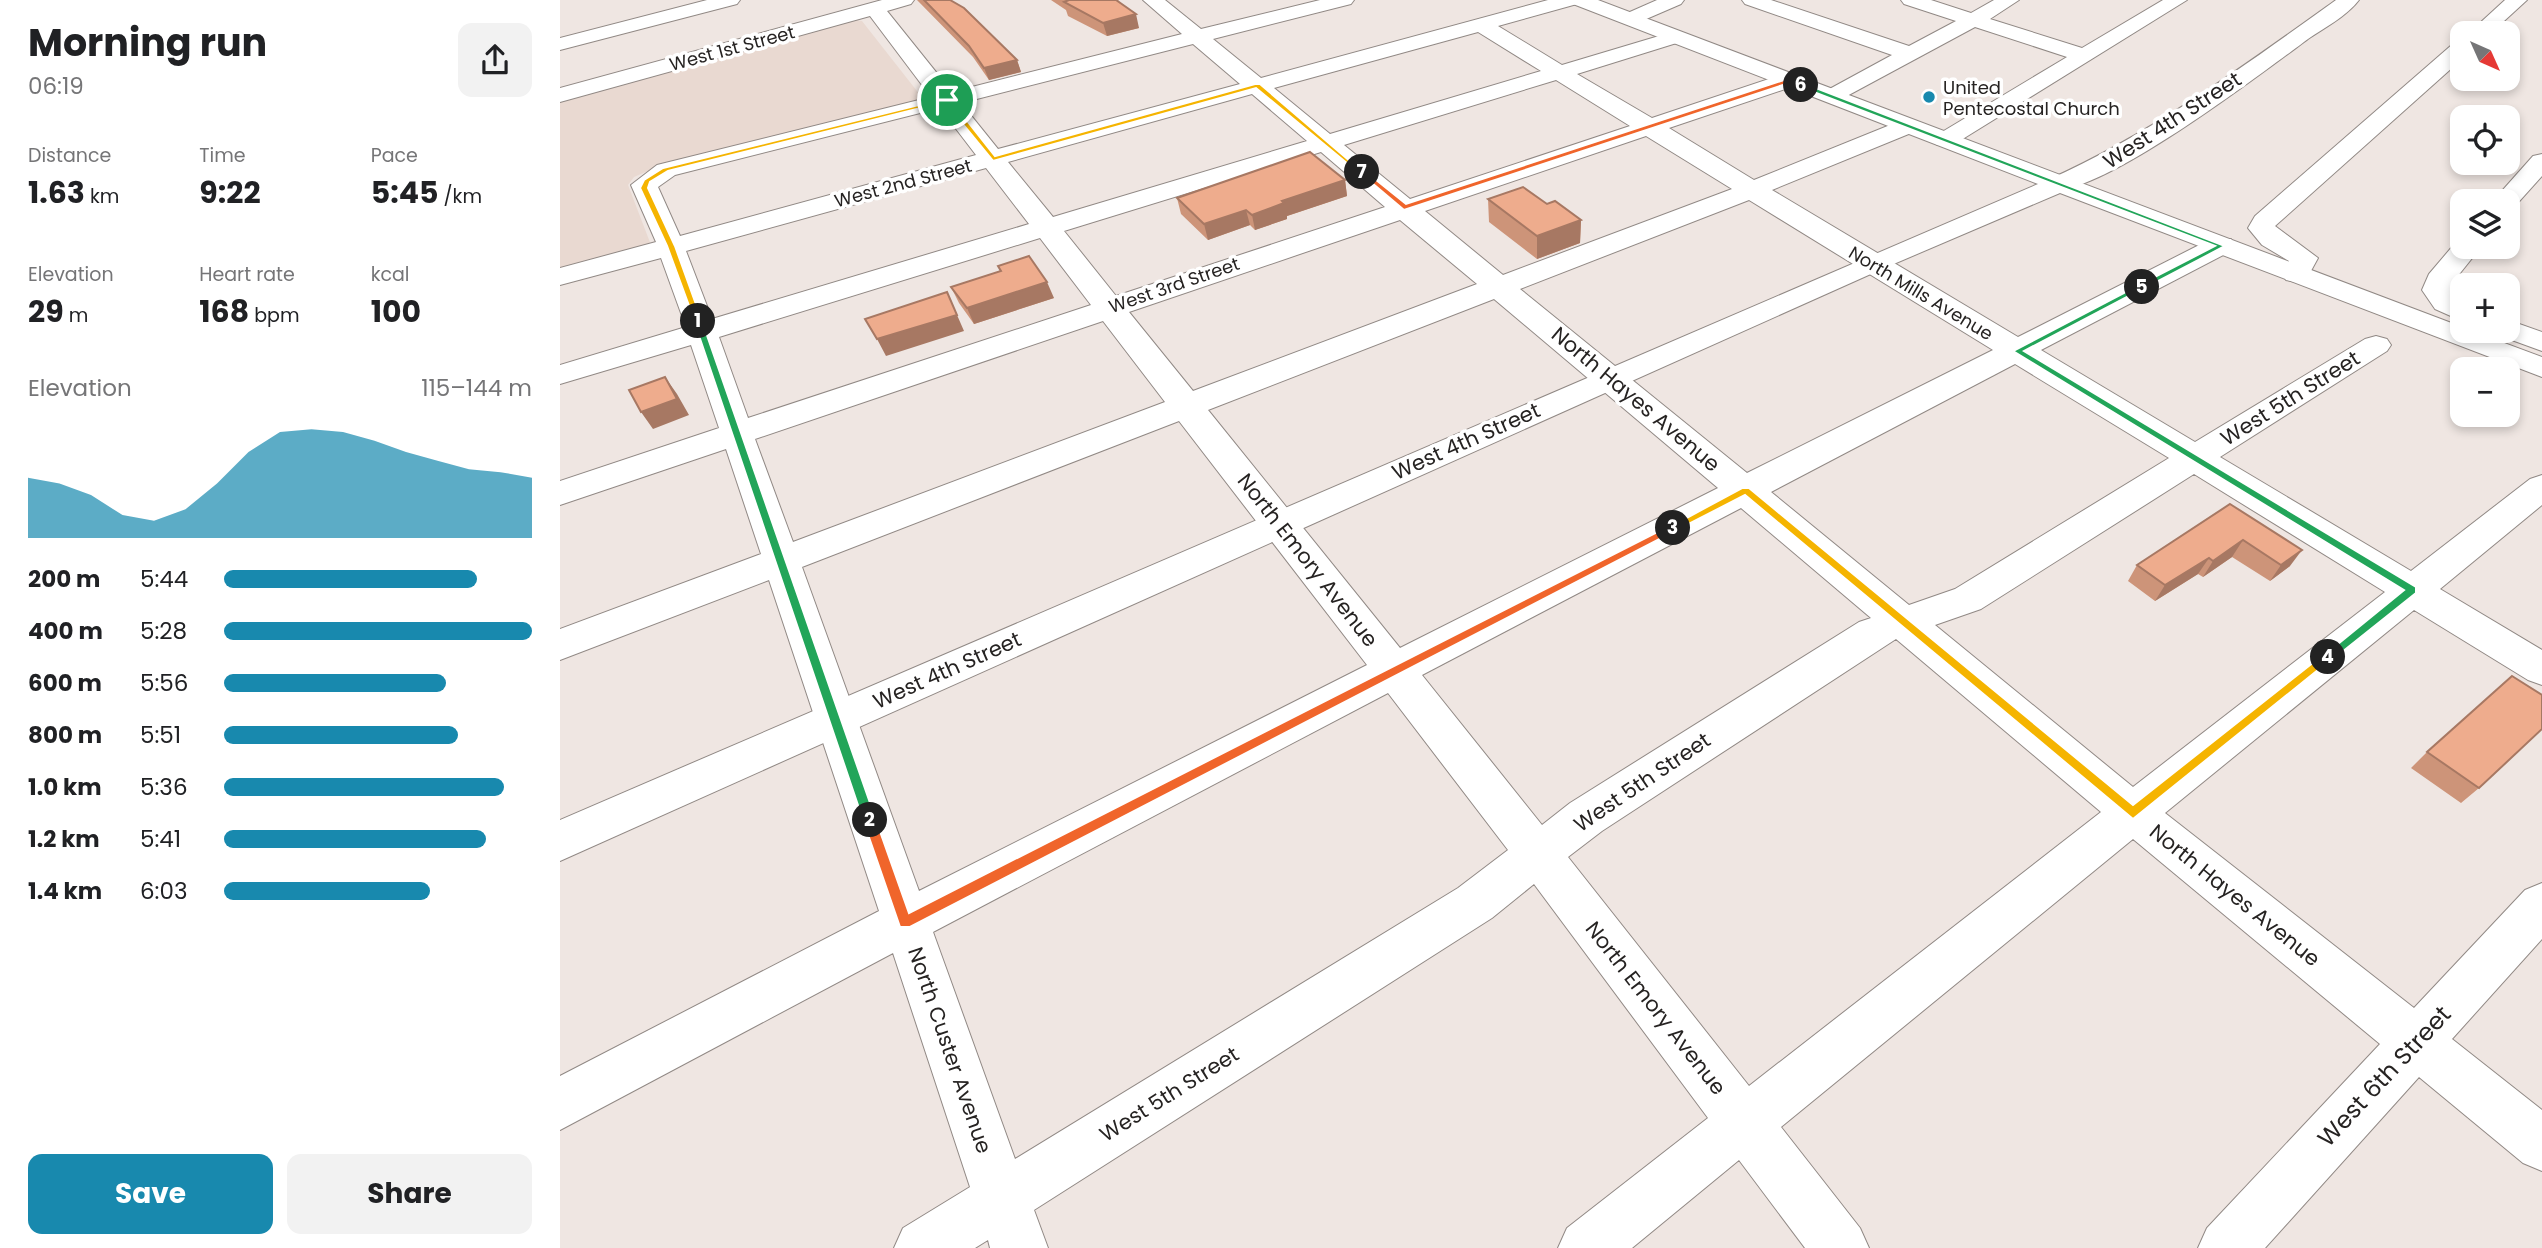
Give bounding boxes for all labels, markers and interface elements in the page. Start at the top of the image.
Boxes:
text: Morning run [28,16,267,69]
street label: West 1st Street [667,19,797,77]
north arrow [2450,21,2520,91]
map controls [2450,21,2520,427]
button: share [458,23,532,97]
street label: West 4th Street [2097,65,2247,175]
pin: 6 [1784,68,1818,102]
text: 06:19 [28,70,84,102]
pin [917,70,977,130]
text: 6 [1794,71,1807,98]
place label: United Pentecostal Church [1943,75,2120,121]
icon: arrive [928,81,966,119]
marker: United Pentecostal Church [1921,89,1937,105]
button: locate [2450,105,2520,175]
text: Distance [28,142,111,169]
text: Time [199,142,246,169]
text: Pace [371,142,418,169]
street label: West 2nd Street [832,153,974,213]
pin: 7 [1344,154,1380,190]
text: 7 [1356,158,1367,185]
text: 1.63 [28,171,85,214]
text: 9:22 [199,171,261,214]
text: 5:45 [371,171,439,214]
text: km [85,183,119,210]
text: /km [439,183,482,210]
button: layers [2450,189,2520,259]
street label: North Mills Avenue [1844,240,1998,346]
street label: West 3rd Street [1105,251,1243,319]
text: Elevation [28,261,114,288]
text: Heart rate [199,261,295,288]
text: kcal [371,261,410,288]
pin: 5 [2124,270,2160,304]
text: 5 [2135,273,2148,300]
button: + [2450,273,2520,343]
text: 29 [28,290,64,333]
text: 168 [199,290,249,333]
text: 100 [371,290,421,333]
text: m [64,302,88,329]
text: bpm [249,302,300,329]
pin: 1 [680,304,716,338]
text: 1 [694,307,701,334]
street label: North Hayes Avenue [1546,320,1726,478]
street label: West 5th Street [2215,344,2365,452]
button: − [2450,357,2520,427]
text: Elevation [28,372,132,404]
text: 115–144 m [421,372,532,404]
street label: West 4th Street [1387,395,1545,487]
street label: North Emory Avenue [1231,467,1385,653]
pin: 3 [1656,510,1690,546]
text: 3 [1667,514,1678,541]
text: 200 m [28,563,100,595]
text: 5:44 [140,563,188,595]
text: 400 m [28,615,103,647]
text: 5:28 [140,615,187,647]
street label: West 4th Street [868,624,1026,716]
pin: 4 [2310,640,2346,674]
text: 4 [2321,643,2334,670]
text: 600 m [28,667,102,699]
text: 5:56 [140,667,188,699]
text: 800 m [28,719,102,751]
text: 5:51 [140,719,181,751]
street label: West 5th Street [1568,725,1716,839]
text: 1.0 km [28,771,102,803]
text: 5:36 [140,771,188,803]
pin: 2 [852,802,888,838]
text: 2 [864,806,875,833]
street label: North Hayes Avenue [2144,817,2326,973]
text: 1.2 km [28,823,100,855]
text: 5:41 [140,823,181,855]
text: 1.4 km [28,875,102,907]
text: 6:03 [140,875,188,907]
street label: North Emory Avenue [1579,915,1733,1101]
street label: North Custer Avenue [901,943,999,1157]
street label: West 6th Street [2310,998,2458,1154]
street label: West 5th Street [1094,1040,1244,1148]
button: Save [28,1154,273,1234]
button: Share [287,1154,532,1234]

